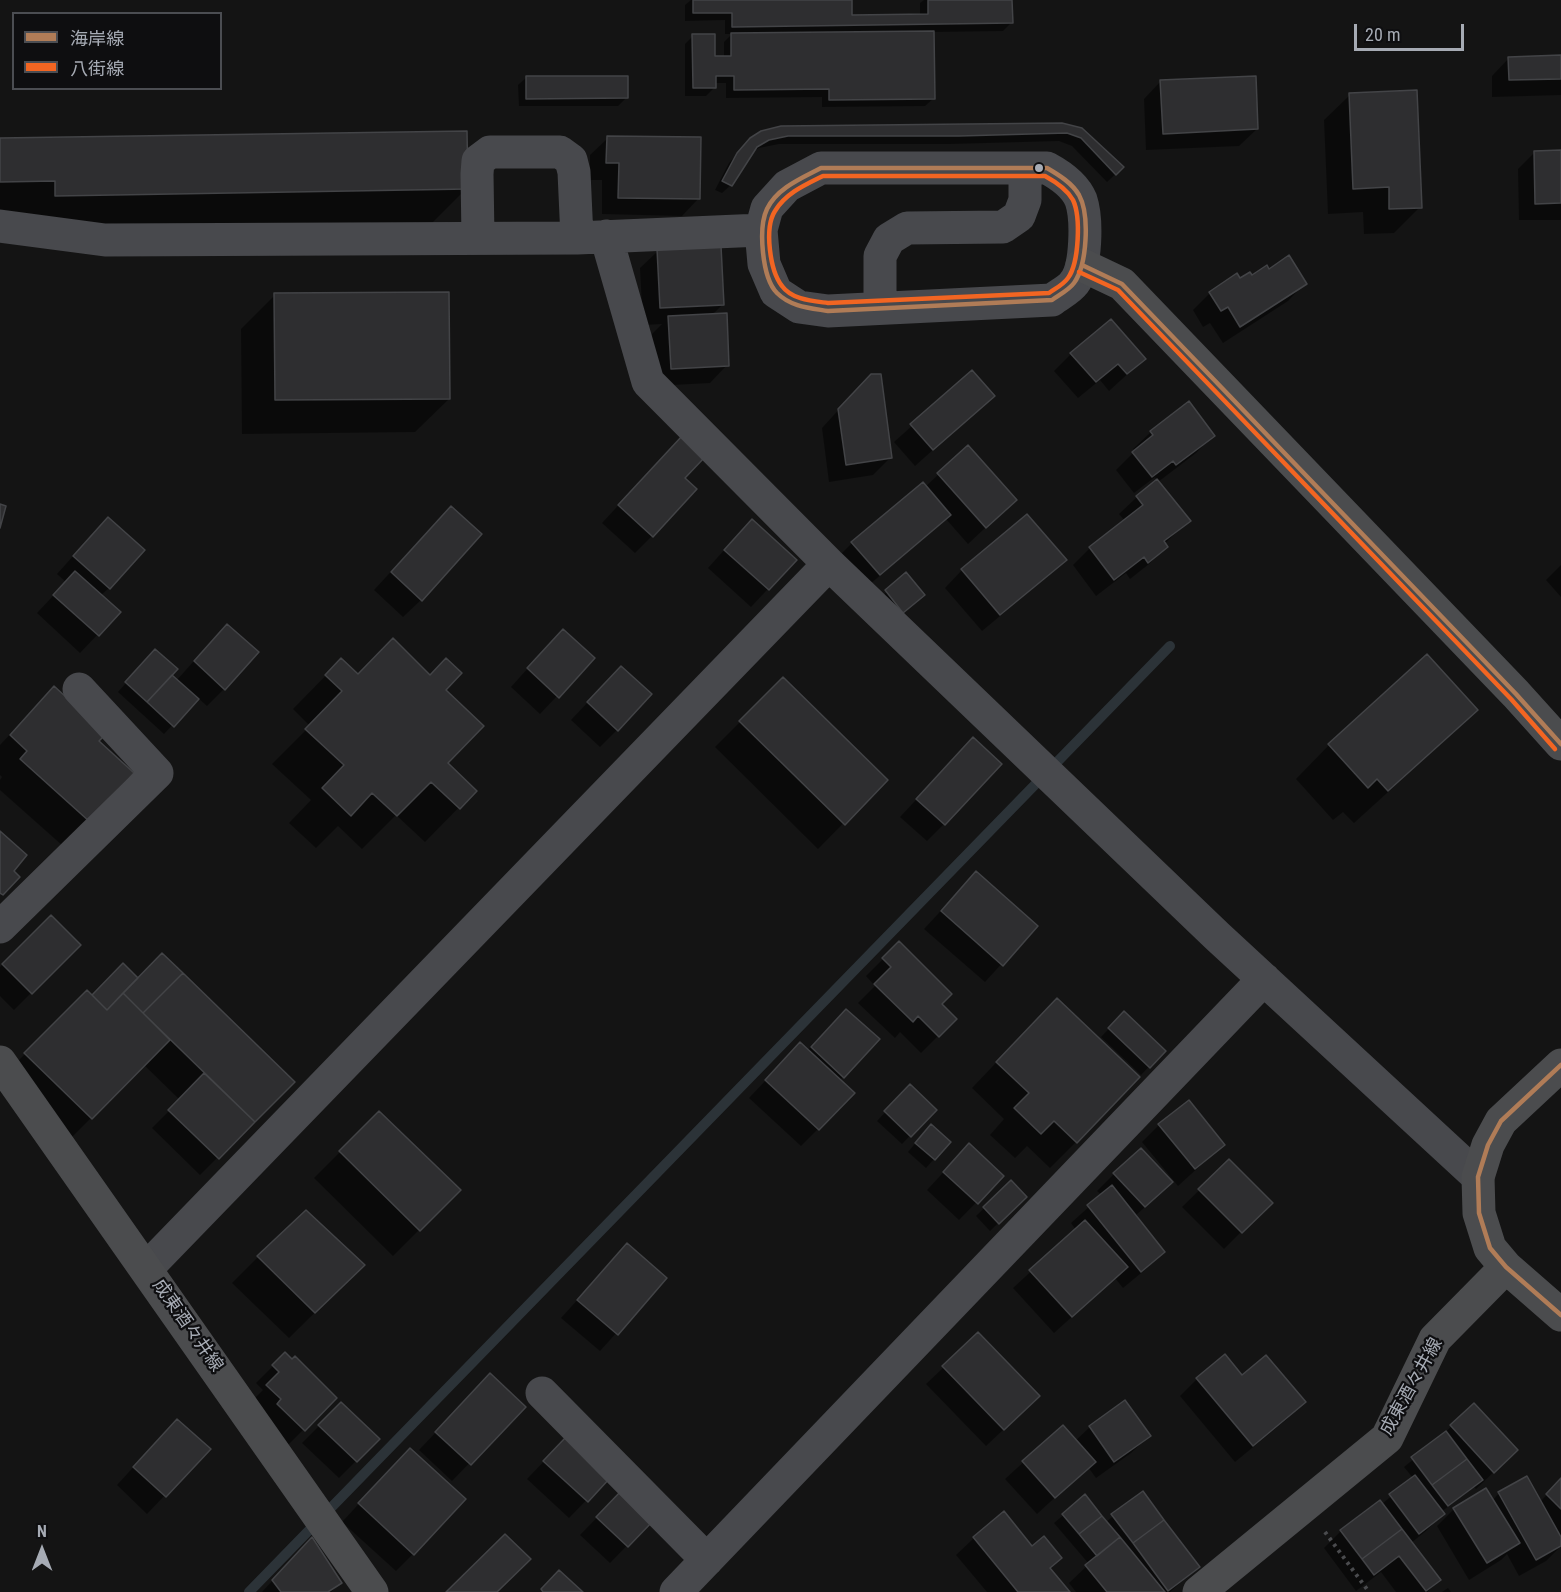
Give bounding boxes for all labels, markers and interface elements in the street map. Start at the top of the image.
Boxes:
legend [12,12,222,90]
scale bar [1357,12,1466,50]
text: 20 m [1365,24,1400,45]
text: 海岸線 [70,28,124,49]
text: 八街線 [70,58,124,79]
unlabelled marker [1033,162,1045,174]
street label: 成東酒々井線 [147,1276,227,1376]
street label: 成東酒々井線 [1376,1335,1448,1439]
north arrow [12,1520,72,1580]
text: N [37,1522,47,1541]

